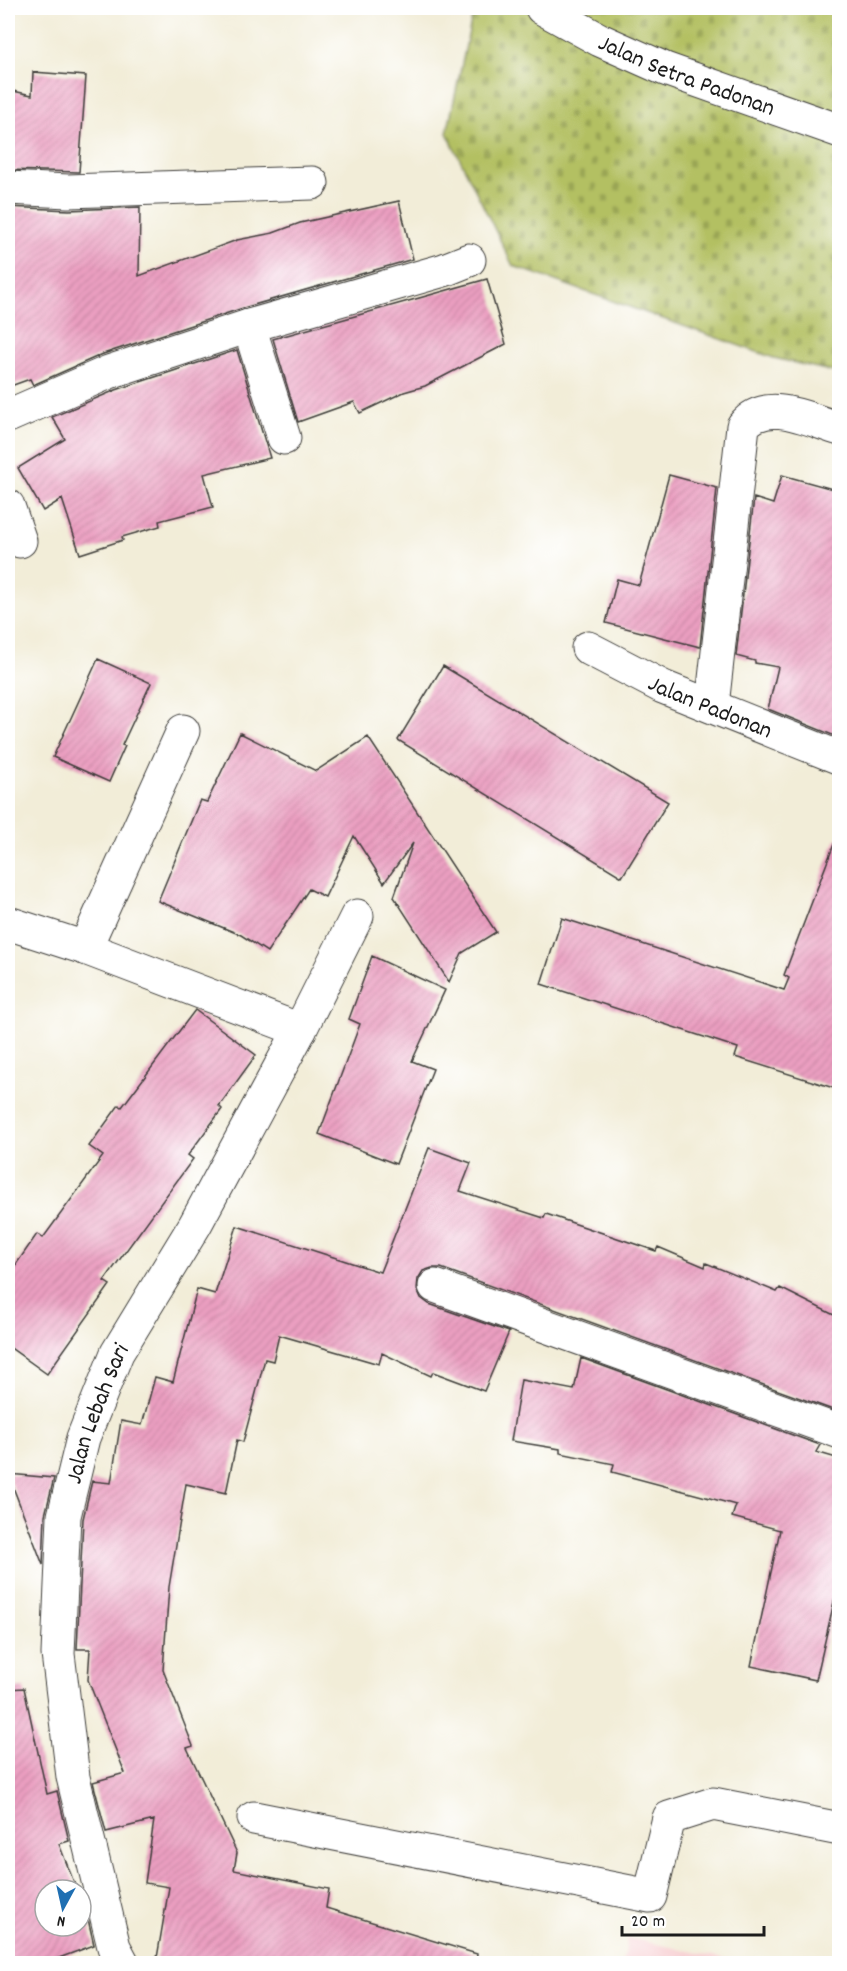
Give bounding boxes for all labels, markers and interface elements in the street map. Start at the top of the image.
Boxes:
street label: Jalan Setra Padonan [592,27,779,127]
street label: Jalan Padonan [641,668,777,749]
street label: Jalan Lebah Sari [58,1337,139,1488]
north arrow [33,1878,93,1938]
scale bar [622,1899,764,1937]
text: N [56,1908,67,1932]
text: 20 m [631,1910,665,1935]

